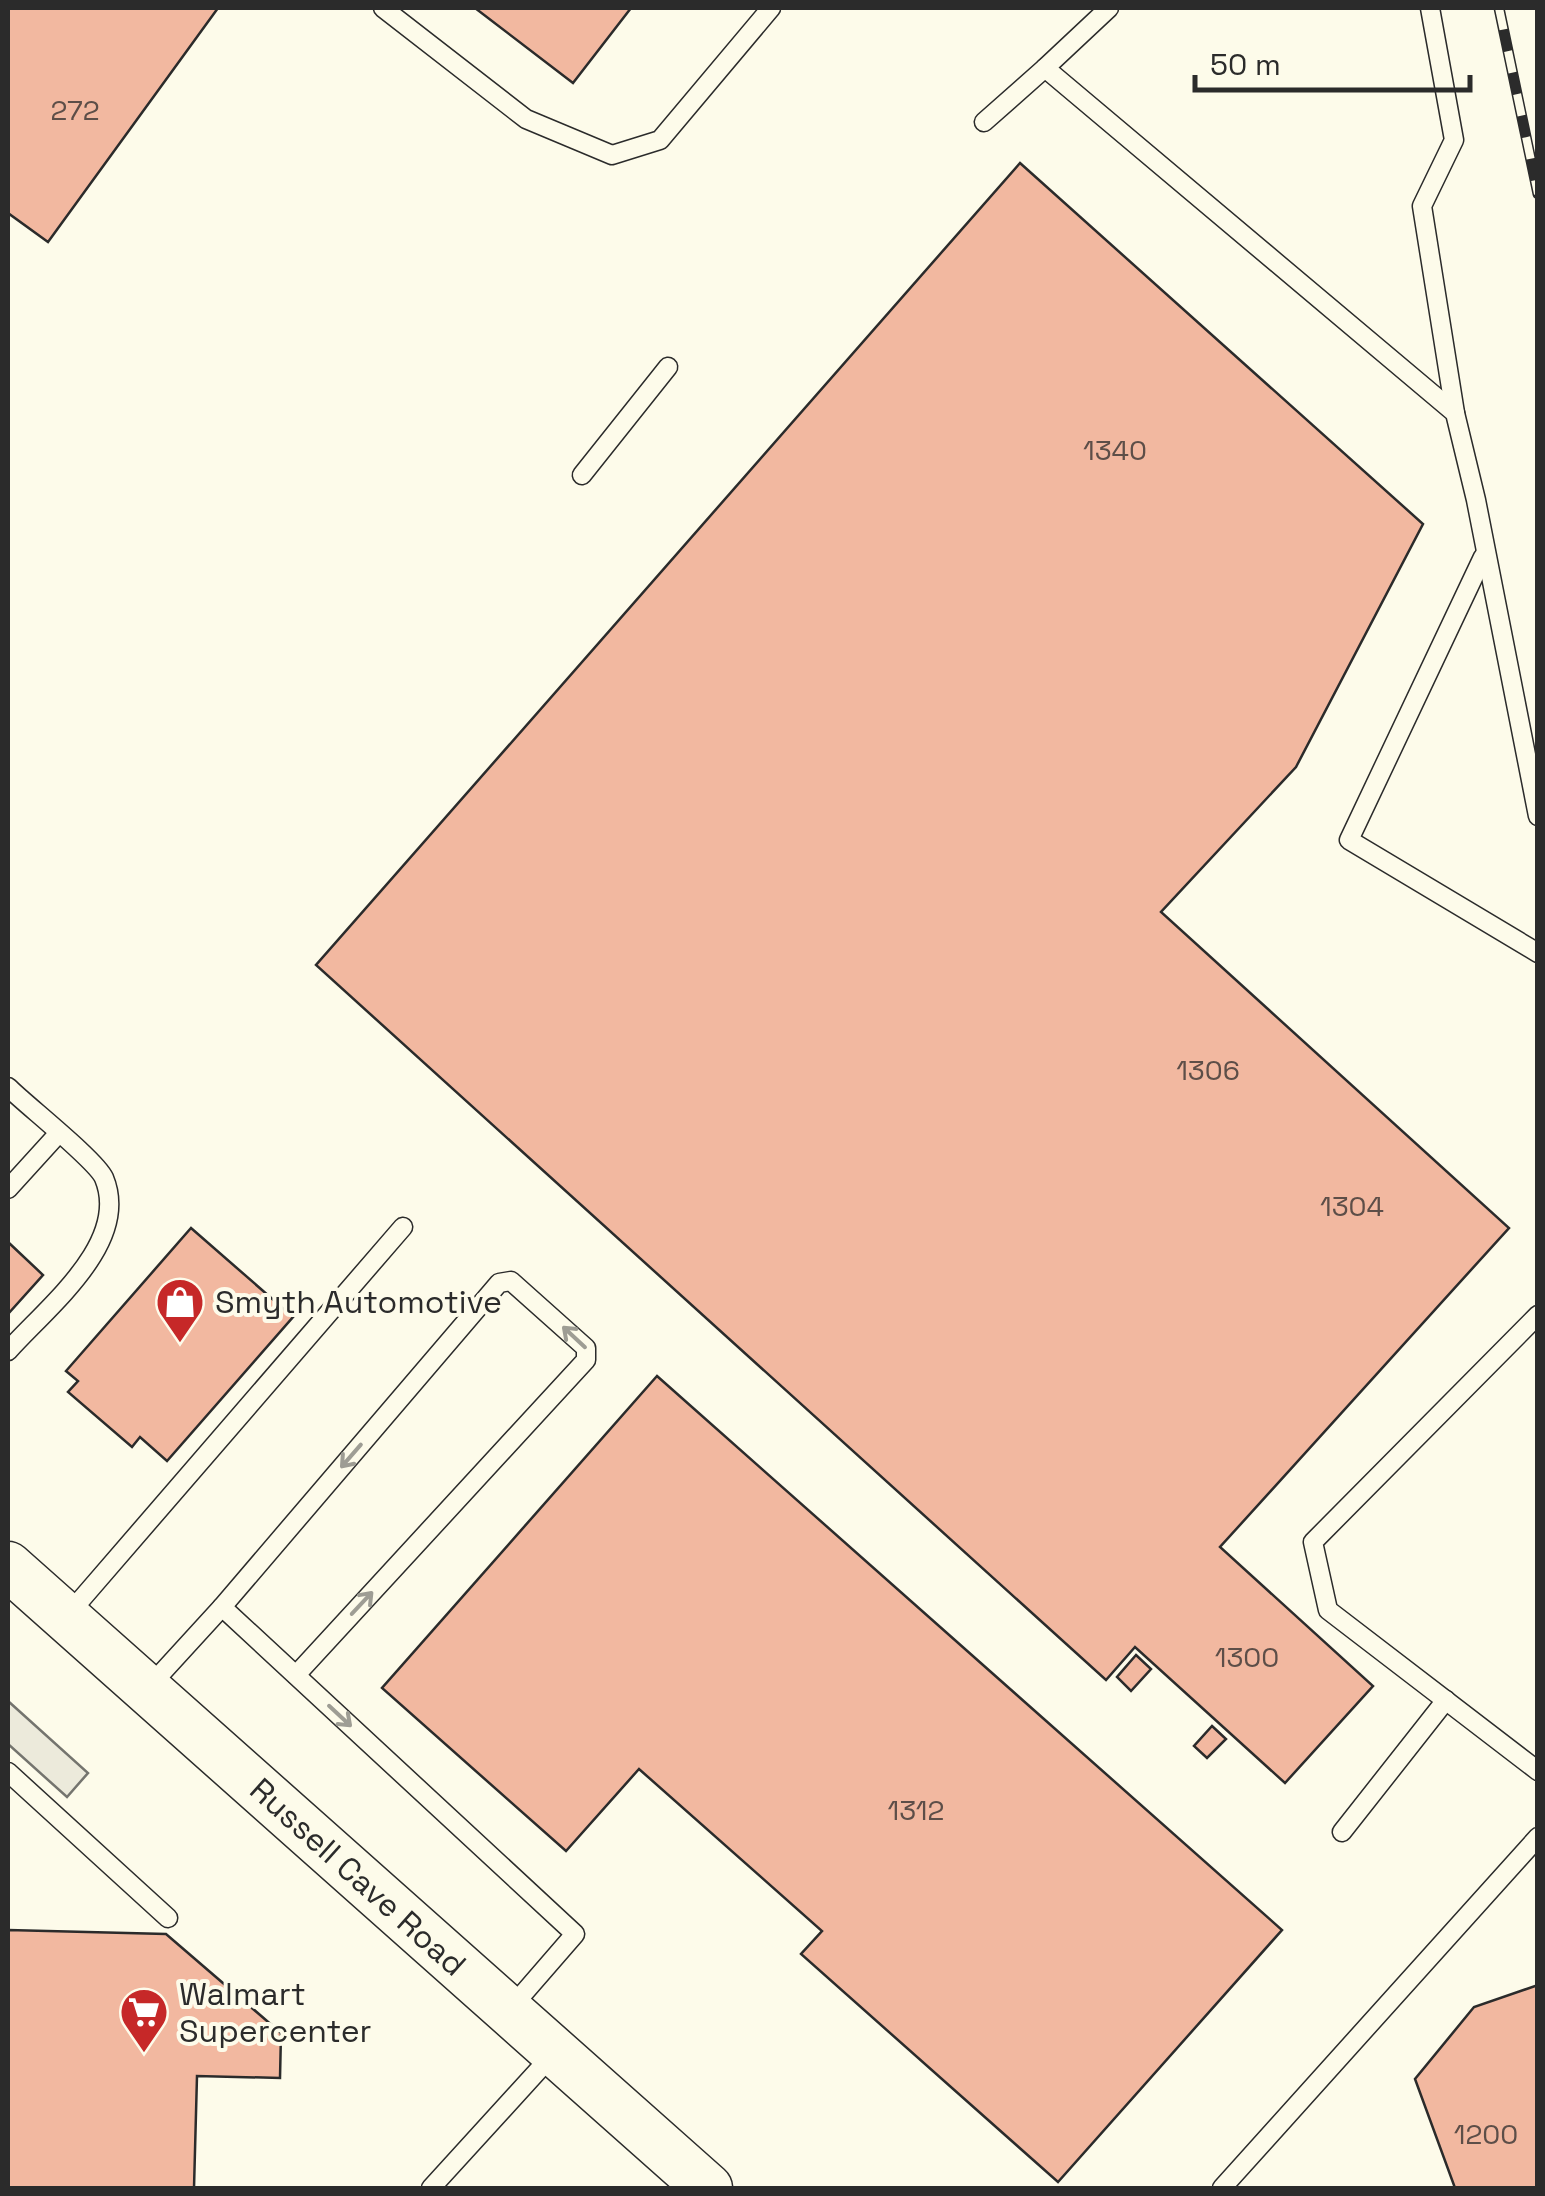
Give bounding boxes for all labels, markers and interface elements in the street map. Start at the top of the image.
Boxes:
scale bar [1195,30,1470,92]
text: 50 m [1210,45,1281,84]
house number: 272 [50,92,100,128]
house number: 1340 [1083,432,1147,468]
house number: 1306 [1176,1052,1240,1088]
house number: 1304 [1320,1188,1384,1224]
shop icon: Smyth Automotive [154,1276,206,1344]
place label: Smyth Automotive [215,1282,502,1322]
one-way arrow [562,1326,587,1349]
one-way arrow [340,1443,363,1468]
one-way arrow [350,1591,373,1616]
house number: 1300 [1215,1639,1279,1675]
one-way arrow [327,1704,352,1727]
street label: Russell Cave Road [242,1770,474,1984]
house number: 1312 [888,1792,944,1828]
place label: Walmart Supercenter [179,1974,372,2051]
supermarket icon: Walmart Supercenter [118,1986,170,2054]
house number: 1200 [1454,2116,1518,2152]

